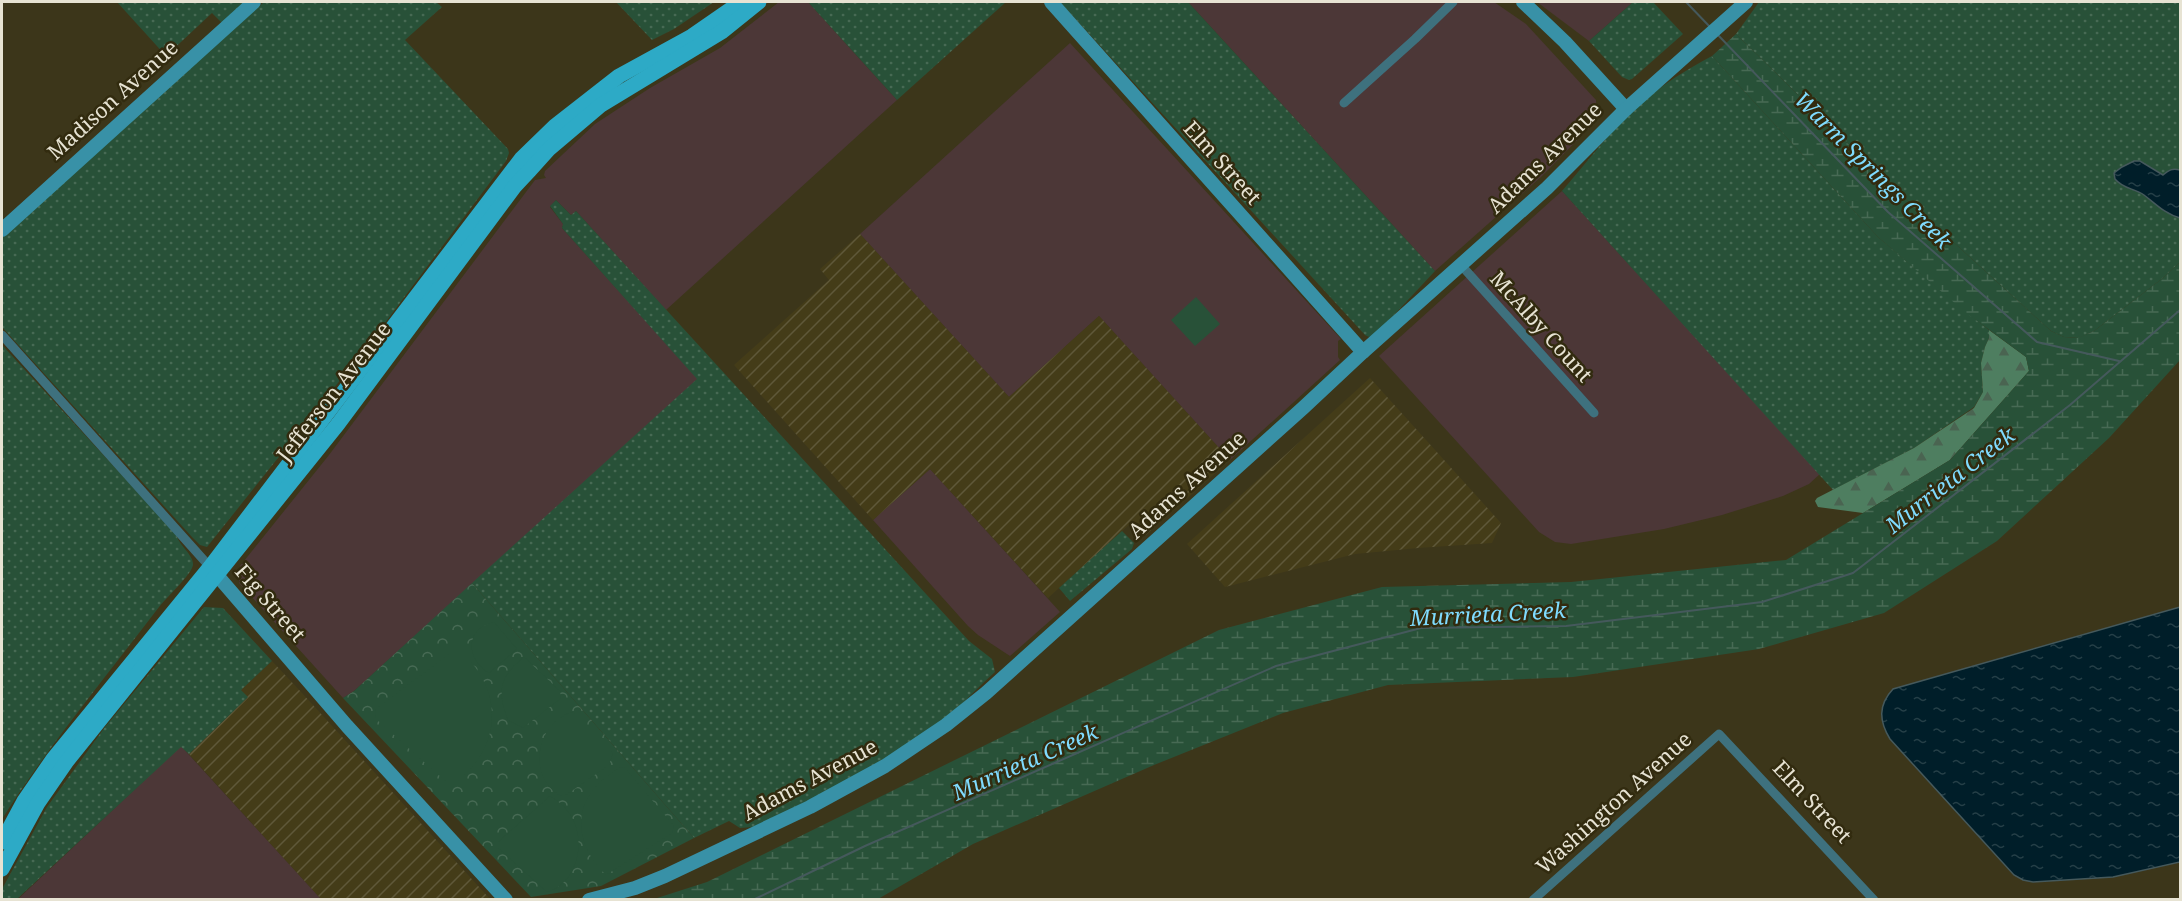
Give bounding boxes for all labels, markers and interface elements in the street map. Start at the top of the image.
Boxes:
street label: Madison Avenue [41,33,184,165]
water label: Warm Springs Creek [1788,84,1960,256]
street label: Adams Avenue [1481,95,1608,219]
street label: Elm Street [1178,115,1268,210]
street label: McAlby Count [1484,265,1599,388]
street label: Jefferson Avenue [269,316,397,468]
water label: Murrieta Creek [1878,418,2021,540]
street label: Adams Avenue [1122,424,1251,544]
street label: Fig Street [229,558,312,647]
water label: Murrieta Creek [1408,594,1568,632]
water label: Murrieta Creek [946,715,1103,807]
street label: Washington Avenue [1530,725,1697,880]
street label: Adams Avenue [737,732,882,826]
street label: Elm Street [1767,754,1858,849]

